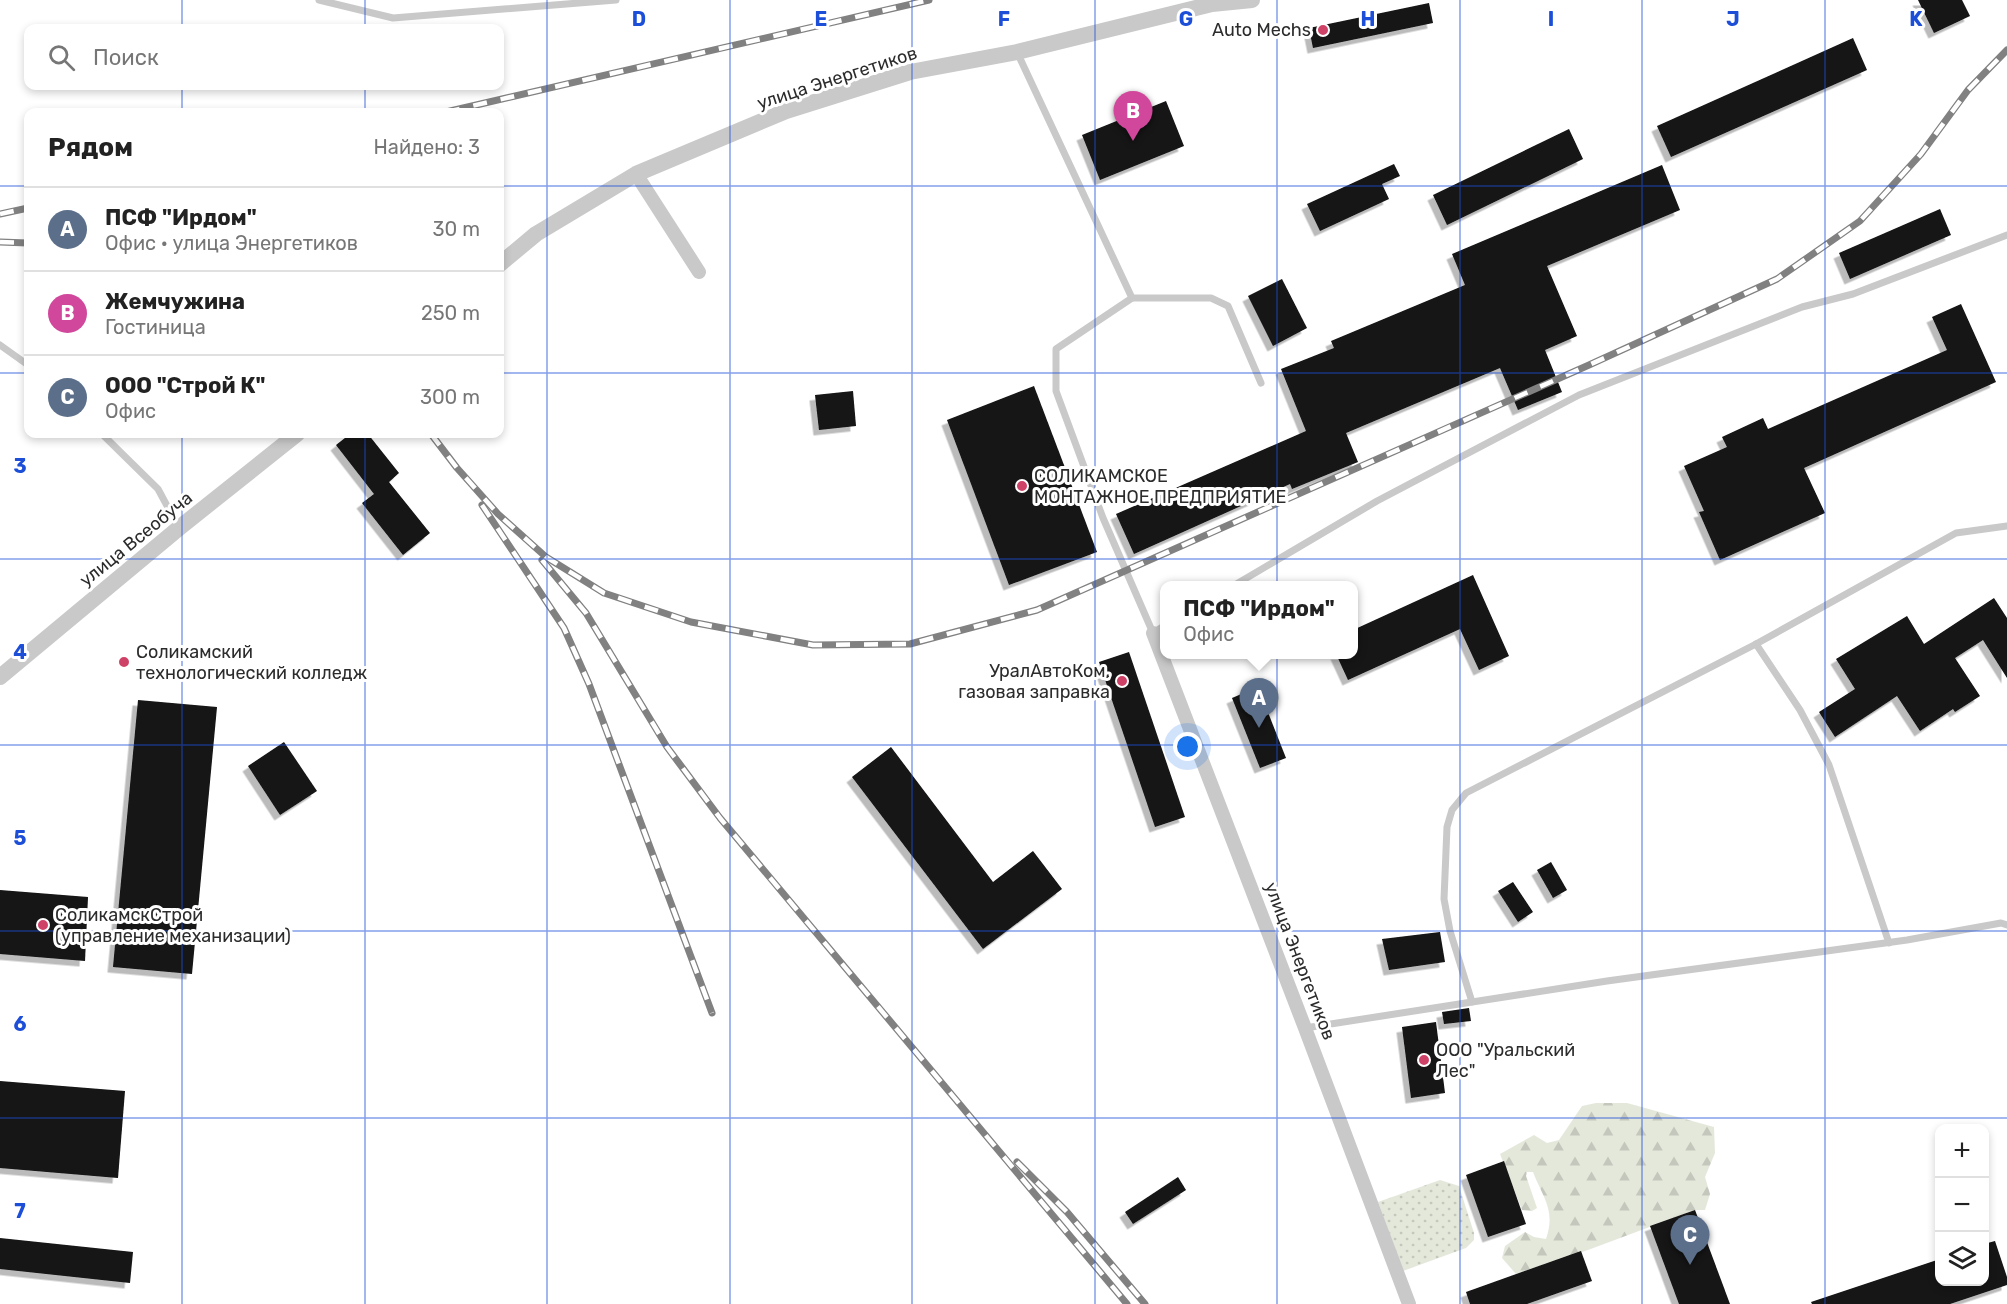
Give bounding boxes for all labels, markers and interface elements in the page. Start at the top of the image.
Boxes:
text: D [632,7,646,31]
text: E [815,7,827,31]
text: F [998,7,1010,31]
text: G [1179,7,1193,31]
text: H [1361,7,1375,31]
text: I [1548,7,1554,31]
text: J [1726,7,1740,31]
text: K [1909,7,1923,31]
place label: Auto Mechs [1212,19,1311,41]
marker: Auto Mechs [1316,23,1330,37]
search box [24,24,504,90]
icon: search [45,41,78,74]
street label: улица Энергетиков [754,42,920,114]
text: Поиск [93,44,159,71]
pin: B [1114,92,1152,141]
text: Рядом [48,132,133,163]
text: Найдено: 3 [374,135,480,159]
text: ПСФ "Ирдом" [105,204,257,231]
text: A [60,217,75,241]
text: 30 m [433,217,480,241]
text: Офис · улица Энергетиков [105,231,358,255]
text: Жемчужина [105,288,245,315]
text: B [60,301,75,325]
text: 250 m [421,301,480,325]
text: Гостиница [105,315,206,339]
text: ООО "Строй К" [105,372,266,399]
text: C [60,385,75,409]
text: 300 m [420,385,480,409]
text: Офис [105,399,156,423]
text: 3 [13,454,27,478]
place label: СОЛИКАМСКОЕ МОНТАЖНОЕ ПРЕДПРИЯТИЕ [1034,465,1286,508]
marker: СОЛИКАМСКОЕ МОНТАЖНОЕ ПРЕДПРИЯТИЕ [1015,479,1029,493]
street label: улица Всеобуча [75,487,197,591]
popup [1160,581,1358,659]
text: ПСФ "Ирдом" [1183,595,1335,622]
text: Офис [1183,622,1234,646]
text: 4 [13,640,27,664]
place label: Соликамский технологический колледж [136,641,367,684]
marker: Соликамский технологический колледж [117,655,131,669]
place label: УралАвтоКом, газовая заправка [958,660,1110,703]
marker: УралАвтоКом, газовая заправка [1115,674,1129,688]
pin: A [1240,678,1278,728]
your location [1173,732,1202,761]
text: 5 [14,826,27,850]
street label: улица Энергетиков [1260,879,1340,1043]
place label: СоликамскСтрой (управление механизации) [55,904,291,947]
marker: СоликамскСтрой (управление механизации) [36,918,50,932]
text: 6 [13,1012,27,1036]
place label: ООО "Уральский Лес" [1436,1039,1575,1082]
marker: ООО "Уральский Лес" [1417,1053,1431,1067]
map controls [1935,1124,1989,1286]
button: + [1935,1124,1989,1178]
button: − [1935,1178,1989,1232]
text: 7 [14,1199,26,1223]
pin: C [1670,1216,1710,1265]
button: layers [1935,1232,1989,1286]

